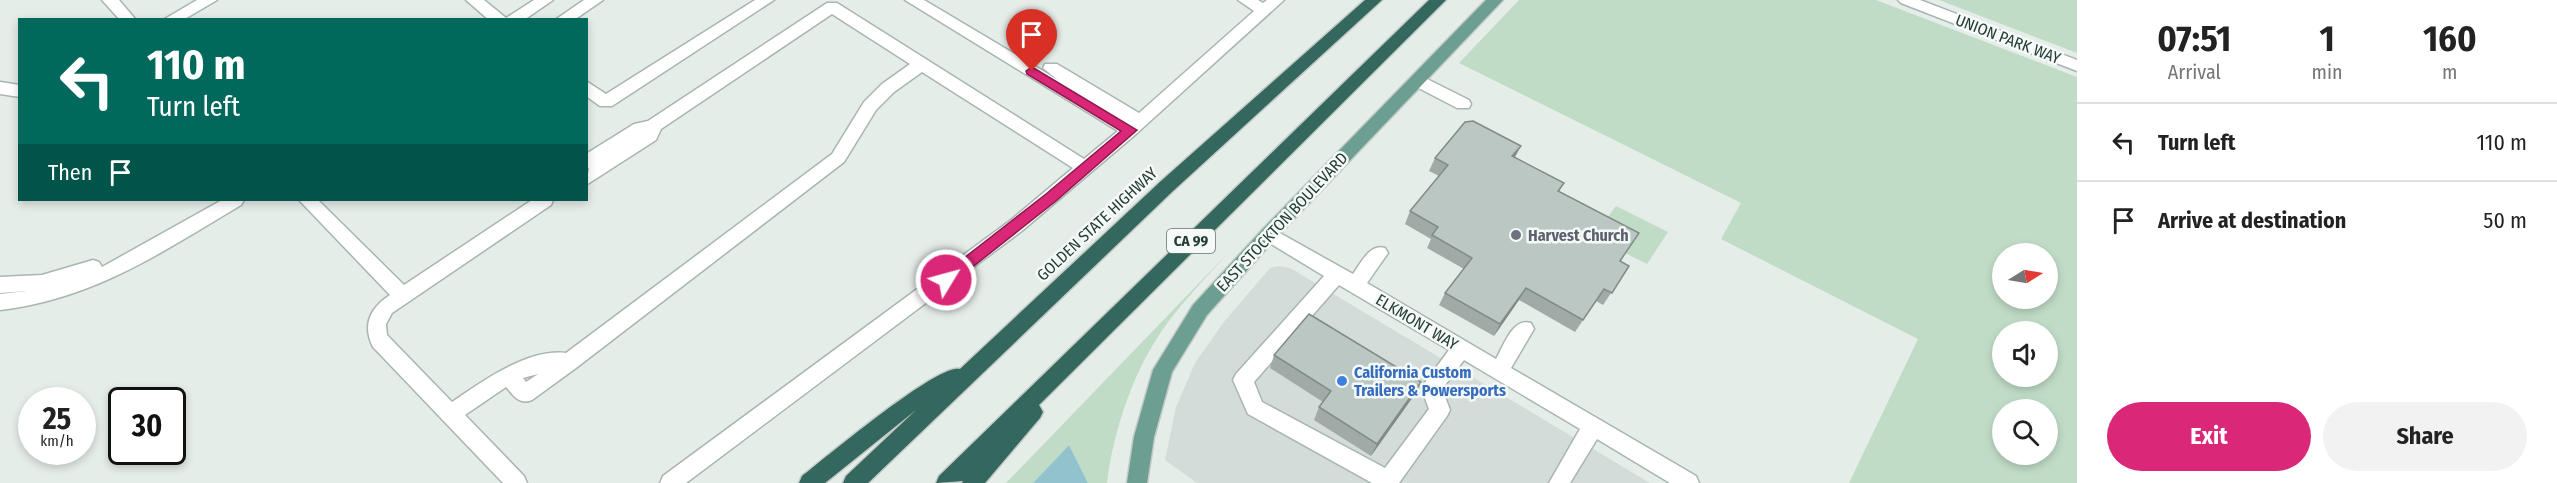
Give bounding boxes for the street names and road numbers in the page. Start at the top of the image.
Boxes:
street label: UNION PARK WAY [1953,10,2063,68]
street label: EAST STOCKTON BOULEVARD [1213,149,1351,295]
street label: GOLDEN STATE HIGHWAY [1033,163,1161,285]
road number: CA 99 [1167,229,1215,253]
street label: ELKMONT WAY [1372,290,1462,354]

